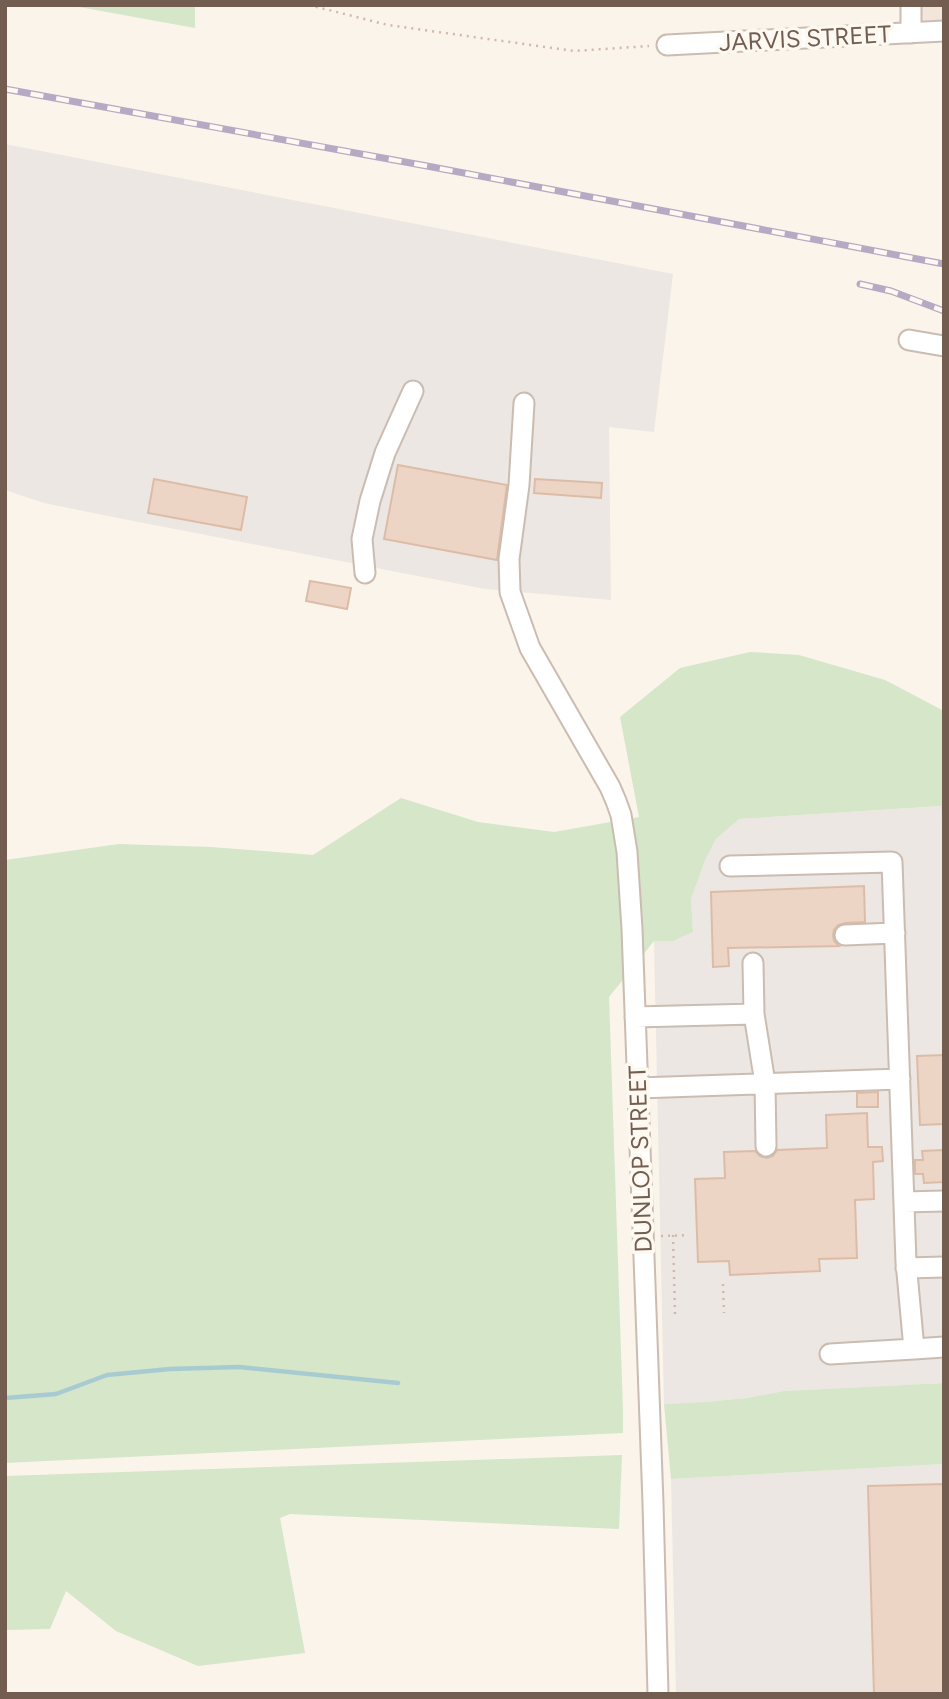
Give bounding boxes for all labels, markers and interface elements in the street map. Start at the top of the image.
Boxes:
street label: JARVIS STREET [718,19,892,57]
street label: DUNLOP STREET [622,1065,658,1253]

